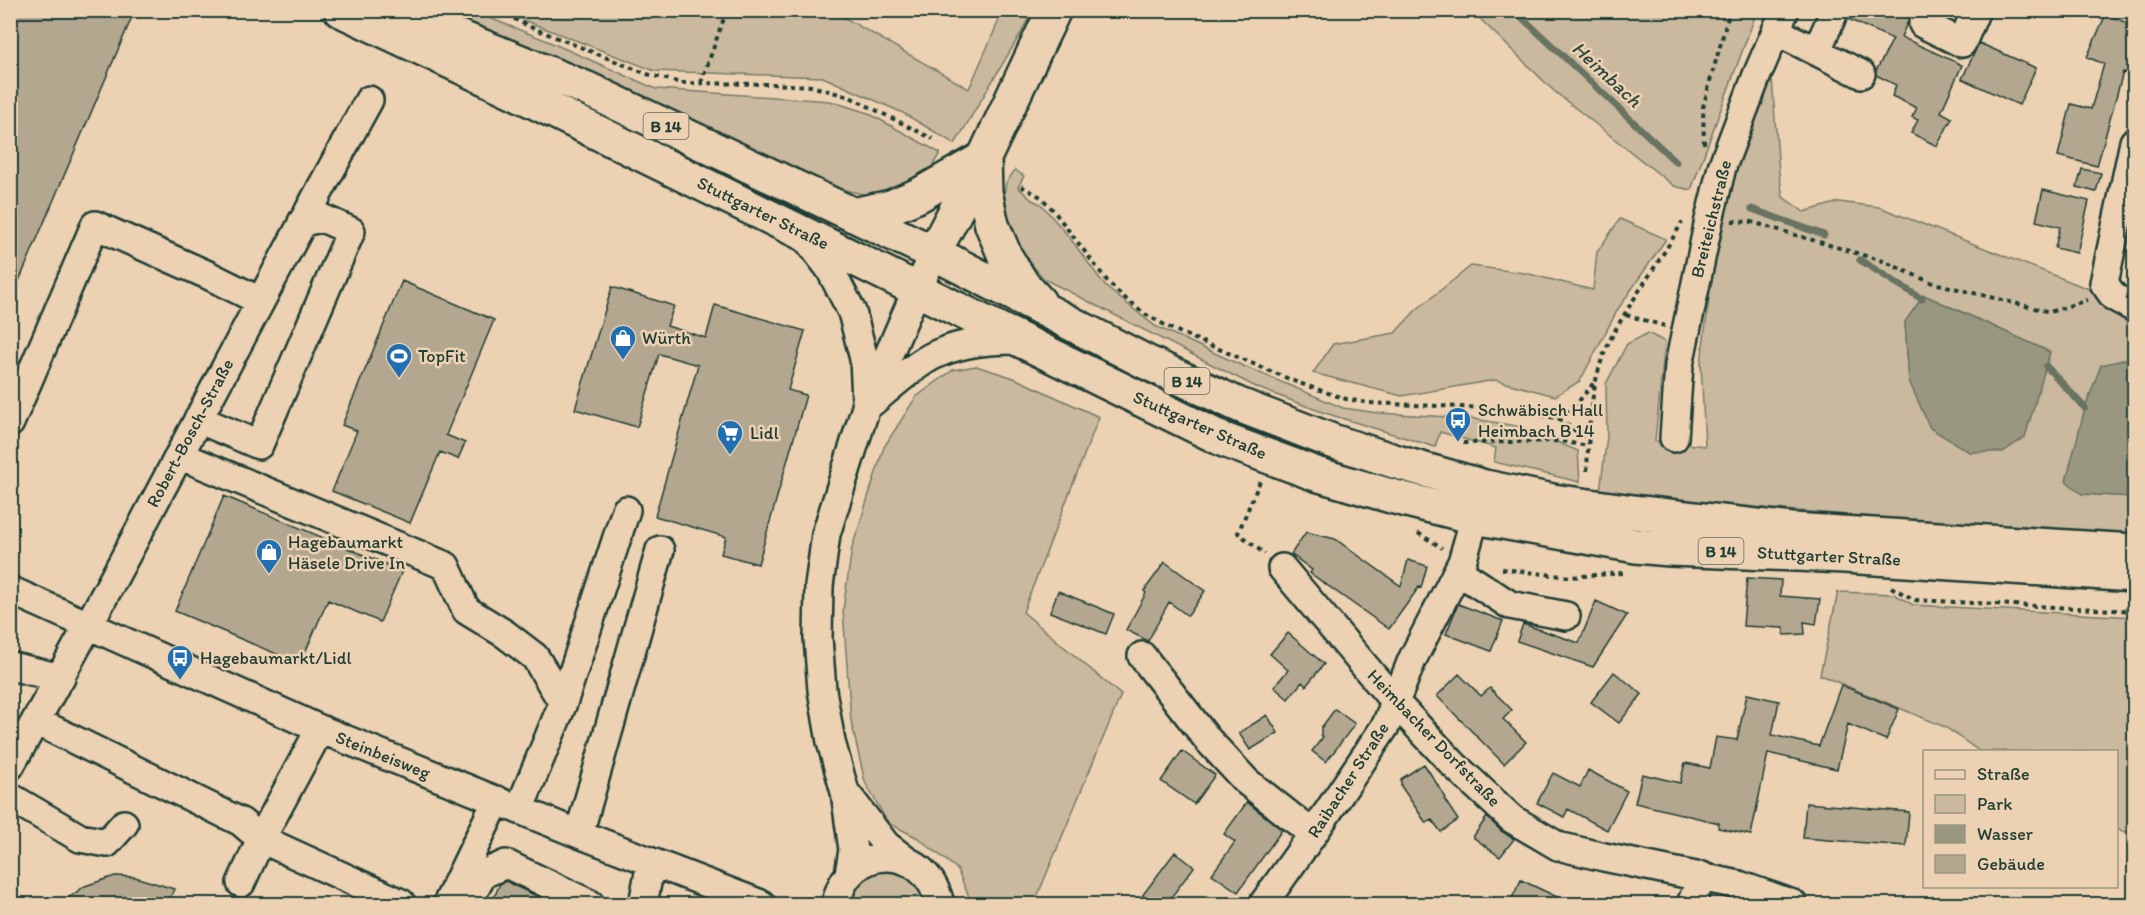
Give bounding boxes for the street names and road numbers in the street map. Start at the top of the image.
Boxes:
road number: B 14 [644,113,688,139]
street label: Breiteichstraße [1686,158,1736,280]
street label: Stuttgarter Straße [693,172,833,254]
street label: Robert-Bosch-Straße [142,355,238,511]
road number: B 14 [1164,368,1210,394]
street label: Stuttgarter Straße [1130,386,1270,464]
road number: B 14 [1698,538,1744,564]
street label: Stuttgarter Straße [1756,541,1902,571]
street label: Heimbacher Dorfstraße [1363,665,1505,811]
street label: Raibacher Straße [1302,718,1394,842]
street label: Steinbeisweg [332,726,434,784]

